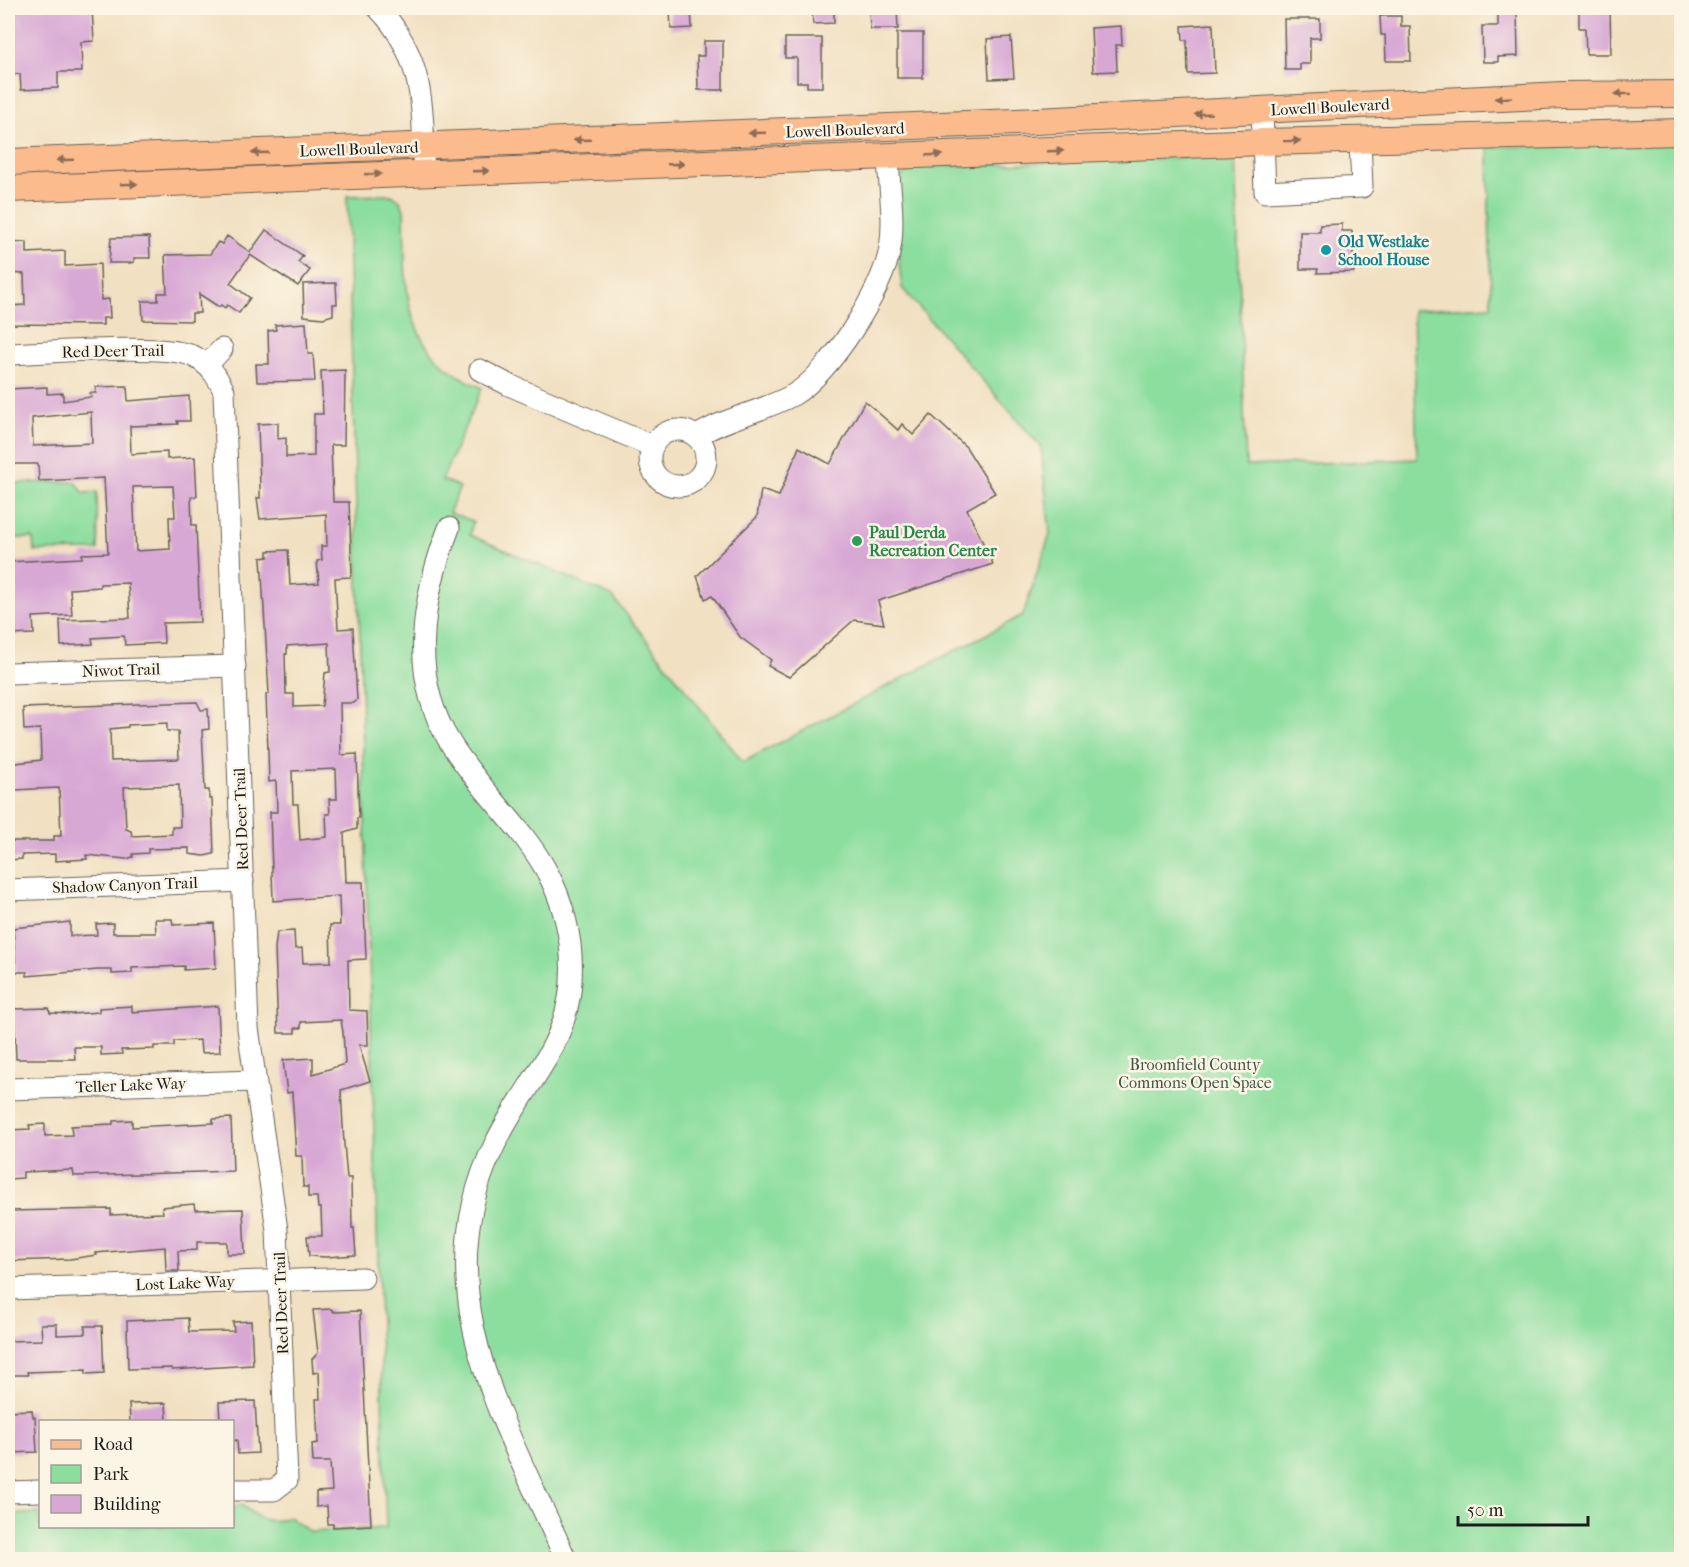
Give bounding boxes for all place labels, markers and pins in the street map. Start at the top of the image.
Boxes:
place label: Old Westlake School House [1338,232,1430,269]
marker: Old Westlake School House [1319,243,1333,257]
place label: Paul Derda Recreation Center [869,523,998,560]
marker: Paul Derda Recreation Center [850,534,864,548]

